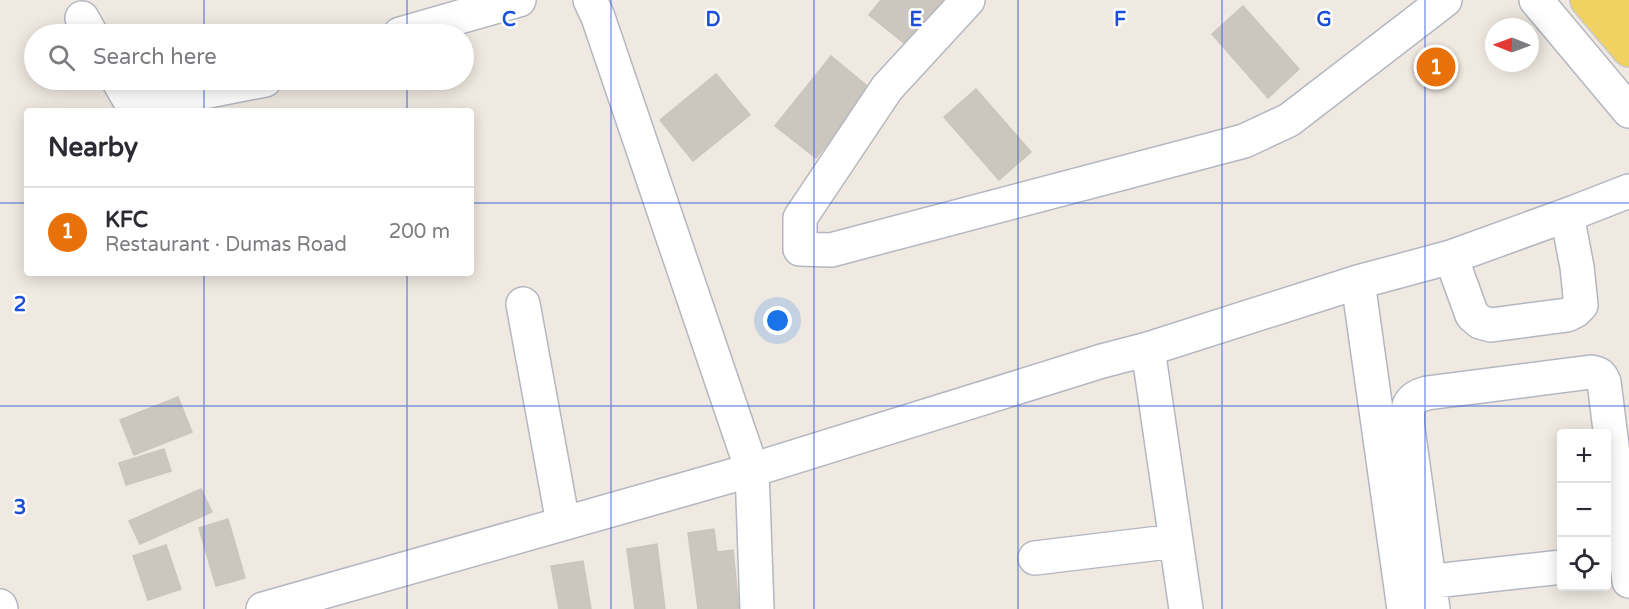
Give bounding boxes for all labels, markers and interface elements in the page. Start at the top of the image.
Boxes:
text: C [502,8,516,32]
text: D [705,8,721,32]
text: E [910,8,923,32]
text: F [1114,8,1126,32]
text: G [1316,8,1332,32]
north arrow [1485,18,1539,72]
search box [24,24,474,90]
icon: search [45,41,78,74]
text: Search here [93,44,217,70]
pin: 1 [1416,44,1456,90]
text: Nearby [48,132,138,163]
text: KFC [105,207,148,233]
text: 1 [61,220,74,244]
text: 200 m [389,220,450,244]
text: Restaurant · Dumas Road [105,233,347,257]
text: 2 [14,293,26,317]
your location [763,306,792,335]
map controls [1557,429,1611,591]
button: + [1557,429,1611,483]
button: − [1557,483,1611,537]
text: 3 [14,496,26,520]
button: locate [1557,537,1611,591]

